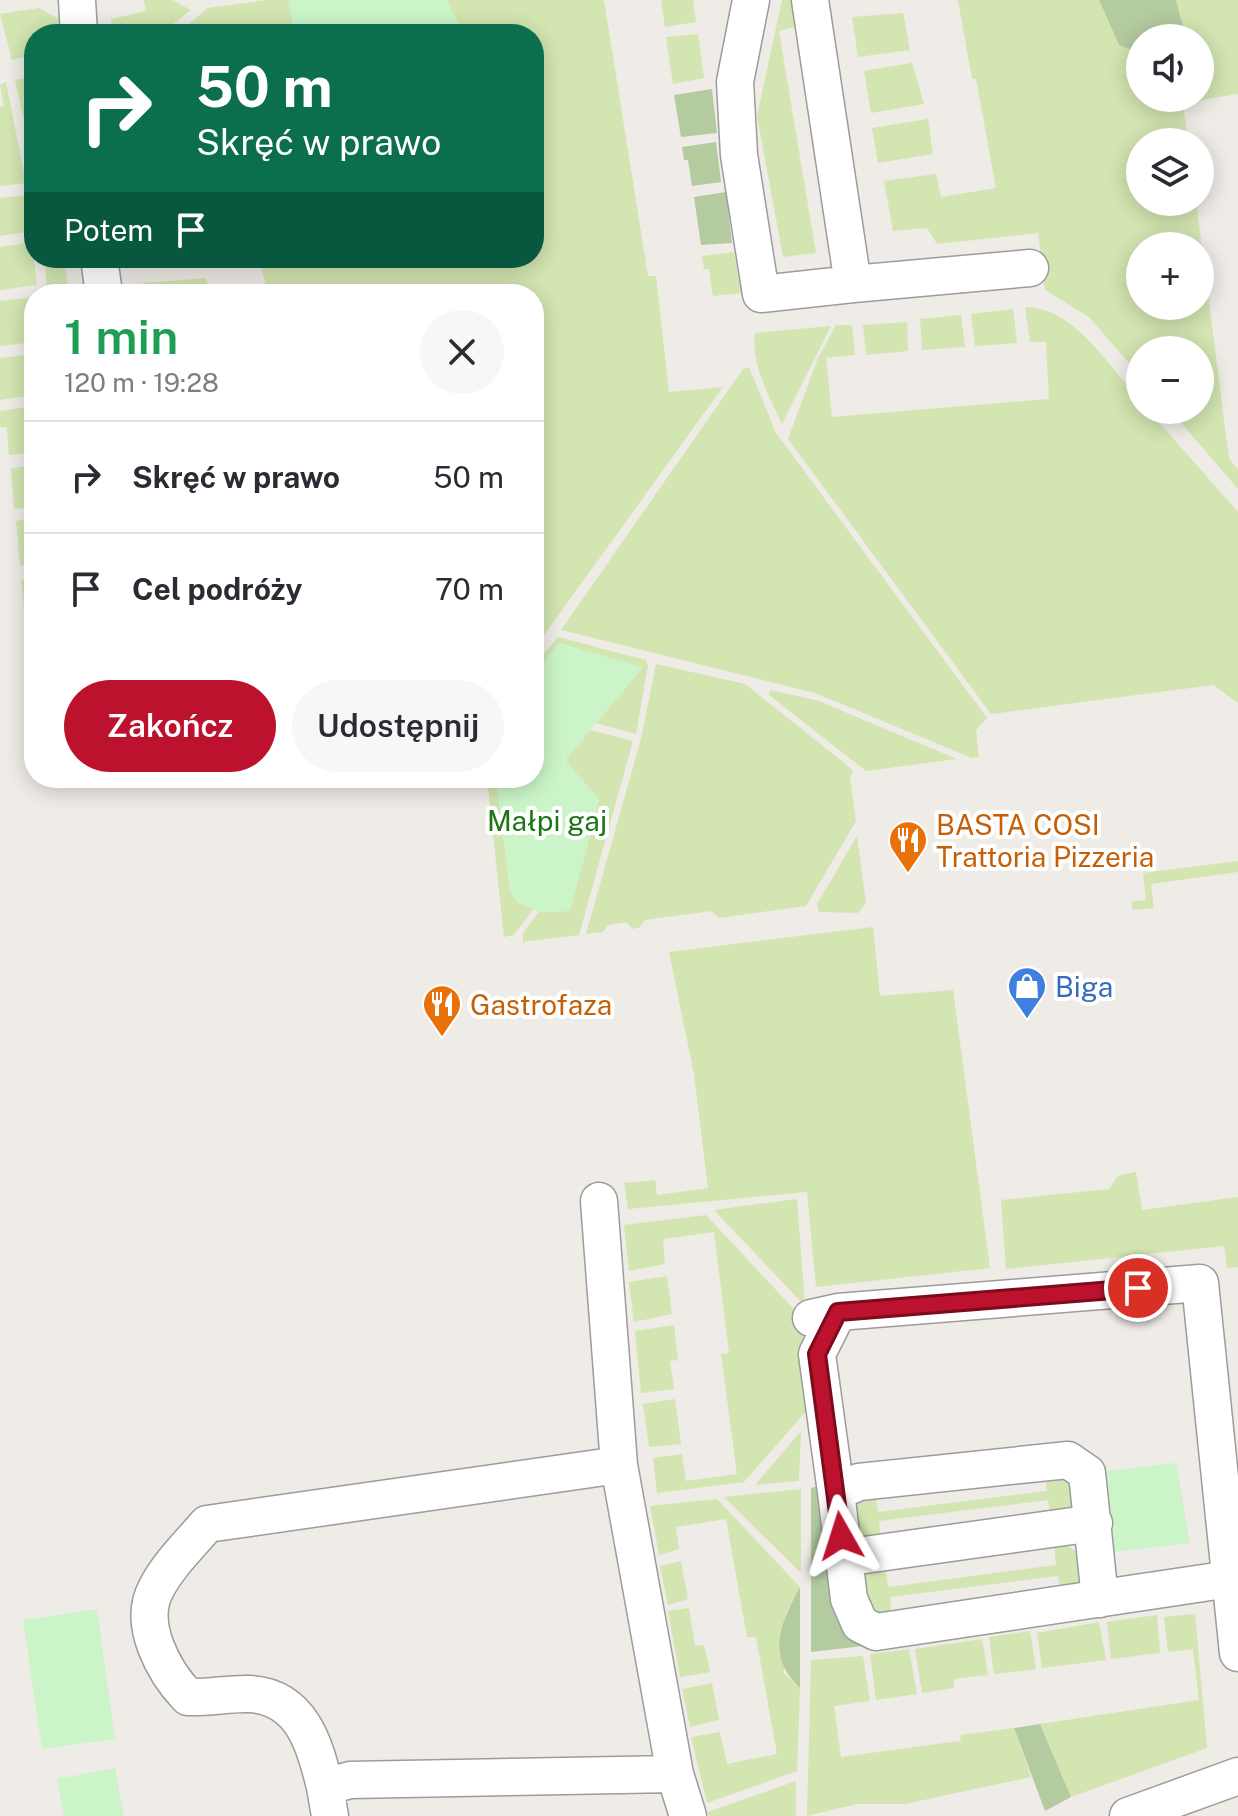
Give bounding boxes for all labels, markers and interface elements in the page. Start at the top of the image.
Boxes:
map controls [1126,24,1214,424]
button: sound [1126,24,1214,112]
text: 50 m [196,54,333,120]
icon: right [64,56,168,160]
text: Skręć w prawo [196,121,441,163]
button: layers [1126,128,1214,216]
icon: arrive [169,208,213,252]
text: Potem [64,212,153,248]
button: + [1126,232,1214,320]
text: 1 min [64,308,178,365]
button: close [420,310,504,394]
button: − [1126,336,1214,424]
text: 120 m · 19:28 [64,367,219,398]
icon: right [64,455,108,499]
text: Skręć w prawo [132,459,340,495]
text: 50 m [433,459,504,495]
icon: arrive [64,567,108,611]
text: Cel podróży [132,571,302,607]
text: 70 m [435,571,504,607]
button: Zakończ [64,680,276,772]
button: Udostępnij [292,680,504,772]
park label: Małpi gaj [487,804,607,837]
place label: BASTA COSI Trattoria Pizzeria [936,808,1154,873]
restaurant icon: BASTA COSI Trattoria Pizzeria [887,819,929,874]
shop icon: Biga [1006,965,1048,1020]
place label: Biga [1055,970,1113,1003]
restaurant icon: Gastrofaza [421,983,463,1038]
place label: Gastrofaza [470,988,612,1021]
pin [1104,1254,1172,1322]
icon: arrive [1116,1266,1160,1310]
position arrow [799,1494,883,1578]

